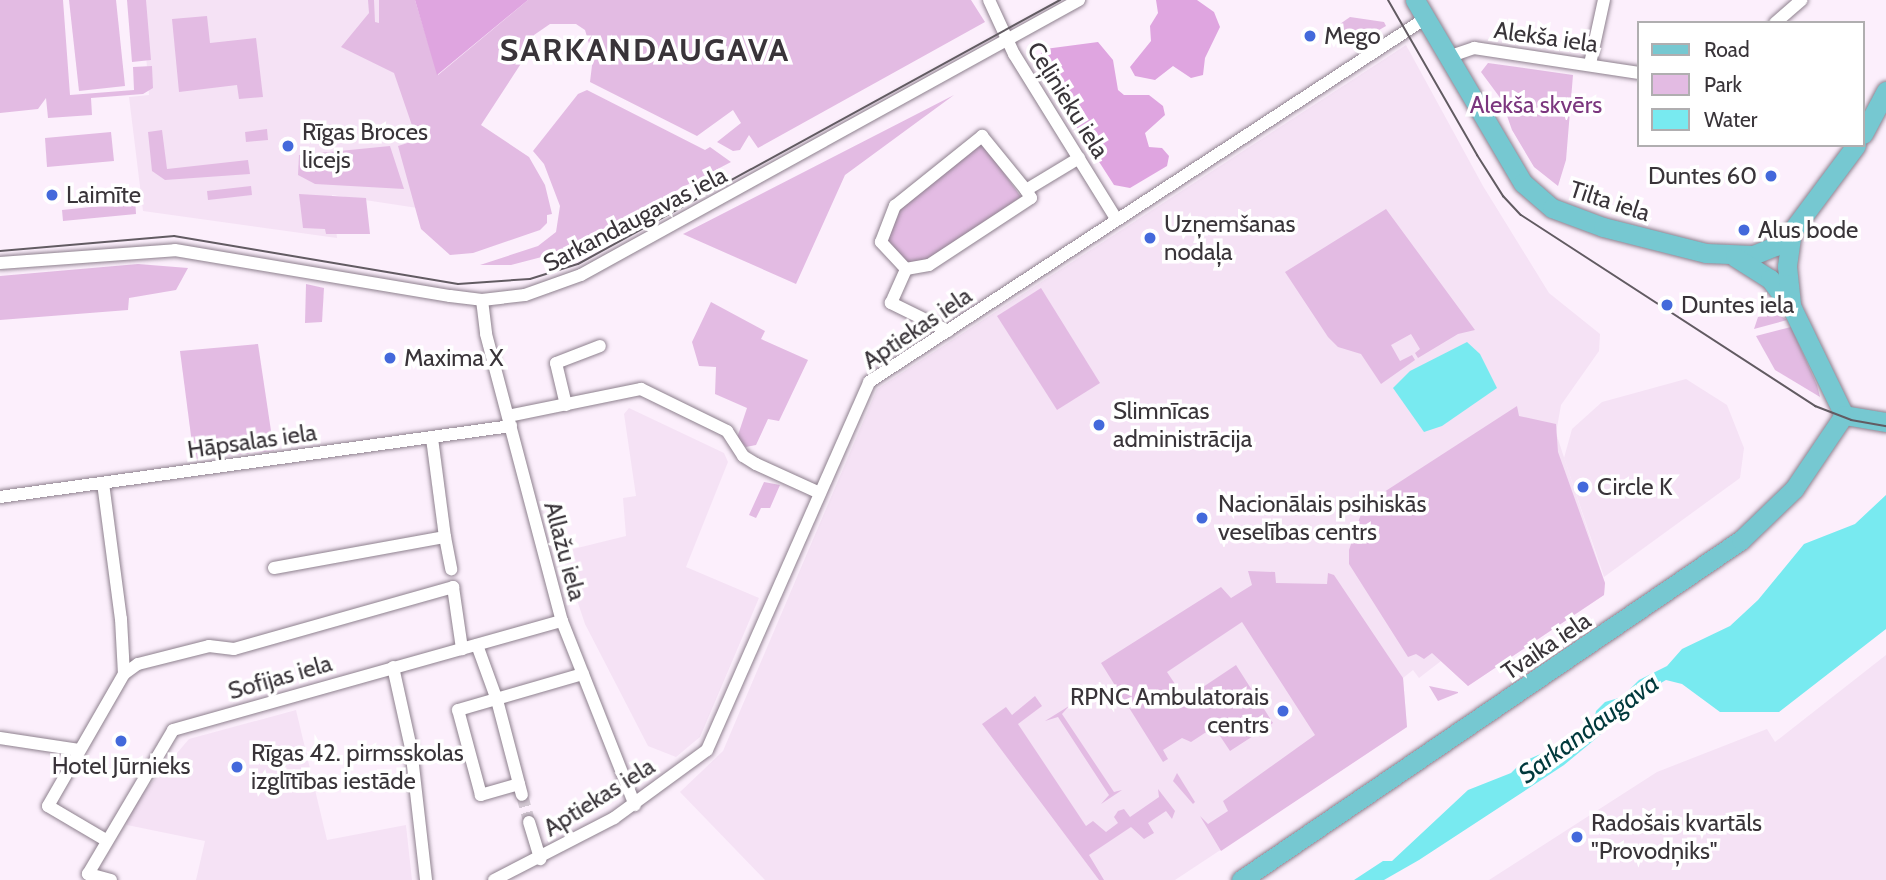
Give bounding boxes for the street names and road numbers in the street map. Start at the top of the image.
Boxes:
street label: Alekša iela [1492,15,1600,59]
street label: Ceļinieku iela [1021,37,1115,163]
street label: Sarkandaugavas iela [538,160,732,278]
street label: Tilta iela [1566,175,1654,227]
street label: Aptiekas iela [857,281,977,375]
street label: Hāpsalas iela [185,418,319,464]
street label: Allažu iela [538,498,592,604]
street label: Tvaika iela [1496,606,1596,686]
street label: Sofijas iela [225,648,335,706]
street label: Aptiekas iela [538,752,660,842]

